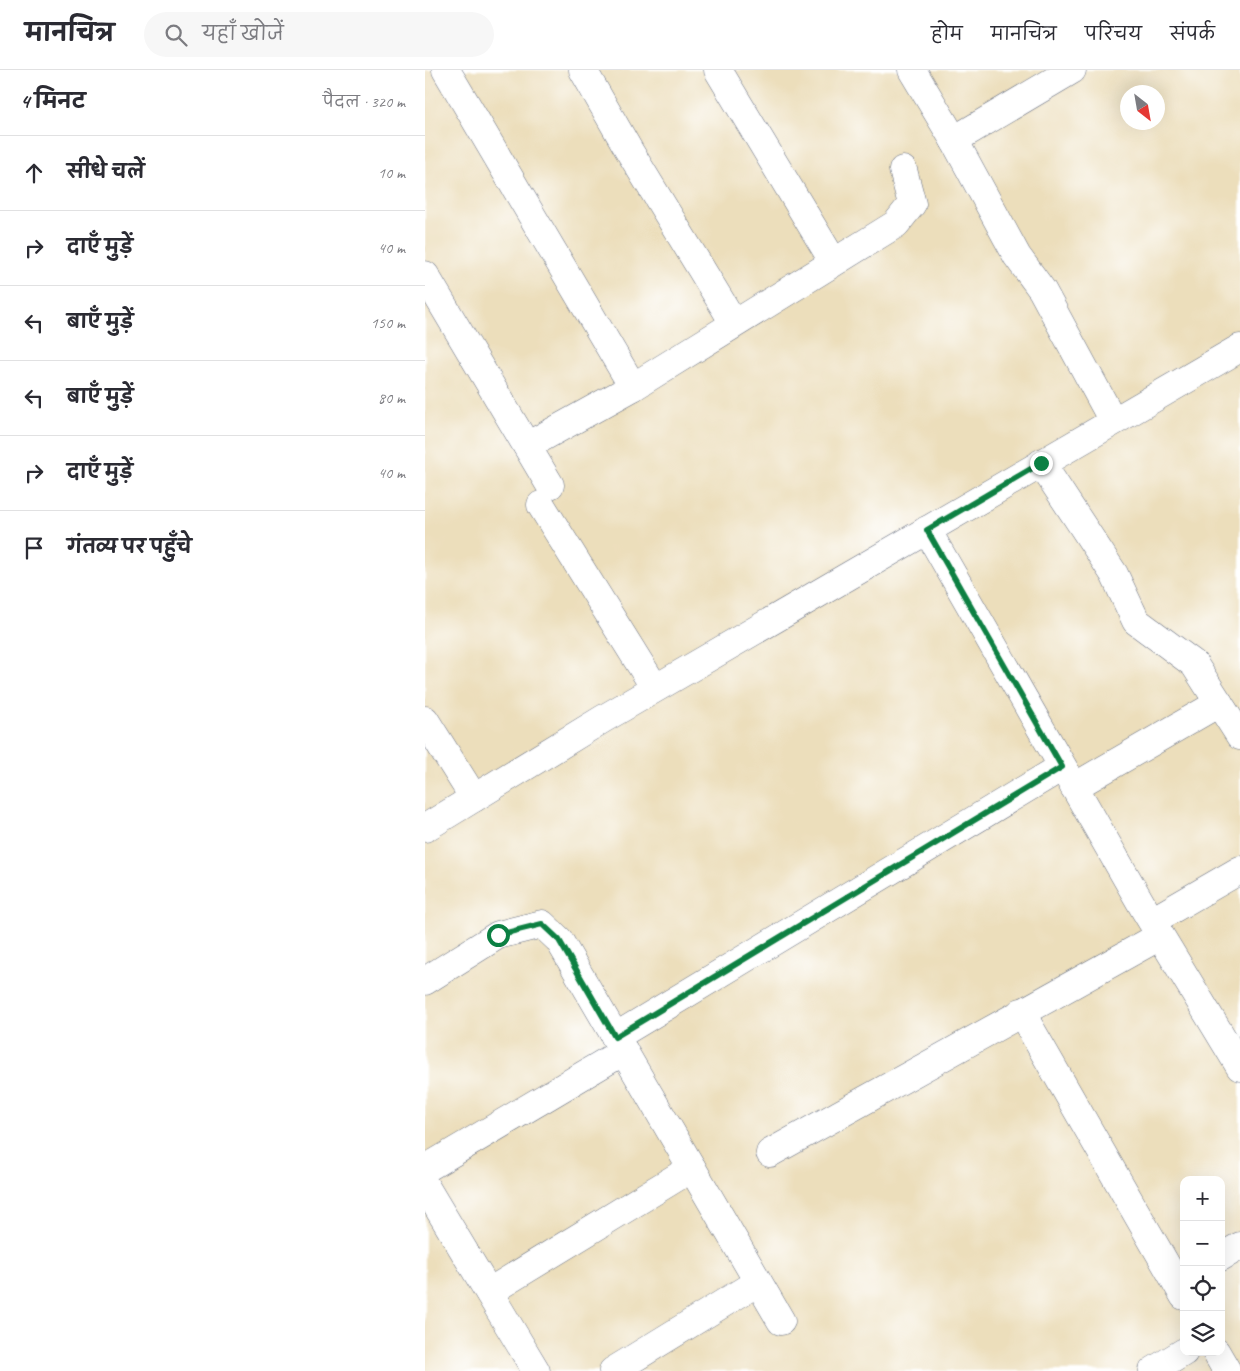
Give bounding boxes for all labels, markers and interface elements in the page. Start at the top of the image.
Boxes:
search box [144,12,494,57]
text: मानचित्र [25,18,114,48]
icon: search [162,21,190,49]
text: यहाँ खोजें [202,22,284,46]
text: होम [931,23,963,45]
text: मानचित्र [991,23,1057,45]
text: परिचय [1085,23,1142,45]
text: संपर्क [1170,23,1215,45]
north arrow [1120,85,1165,130]
text: 4 मिनट [20,88,86,114]
text: पैदल · 320 m [323,92,405,112]
icon: ahead [20,159,48,187]
text: सीधे चलें [67,160,145,184]
text: 10 m [378,163,405,183]
icon: right [20,234,48,262]
text: दाएँ मुड़ें [67,235,133,259]
text: 40 m [378,238,405,258]
icon: left [20,309,48,337]
text: बाएँ मुड़ें [67,310,133,334]
text: 150 m [371,313,405,333]
icon: left [20,384,48,412]
text: बाएँ मुड़ें [67,385,133,409]
text: 80 m [378,388,405,408]
route end [1030,452,1053,475]
icon: right [20,459,48,487]
text: दाएँ मुड़ें [67,460,133,484]
text: 40 m [378,463,405,483]
icon: arrive [20,534,48,562]
text: गंतव्य पर पहुँचे [67,535,192,559]
route start [487,924,510,947]
map controls [1180,1176,1225,1356]
button: + [1180,1176,1225,1221]
button: − [1180,1221,1225,1266]
button: locate [1180,1266,1225,1311]
button: layers [1180,1311,1225,1356]

